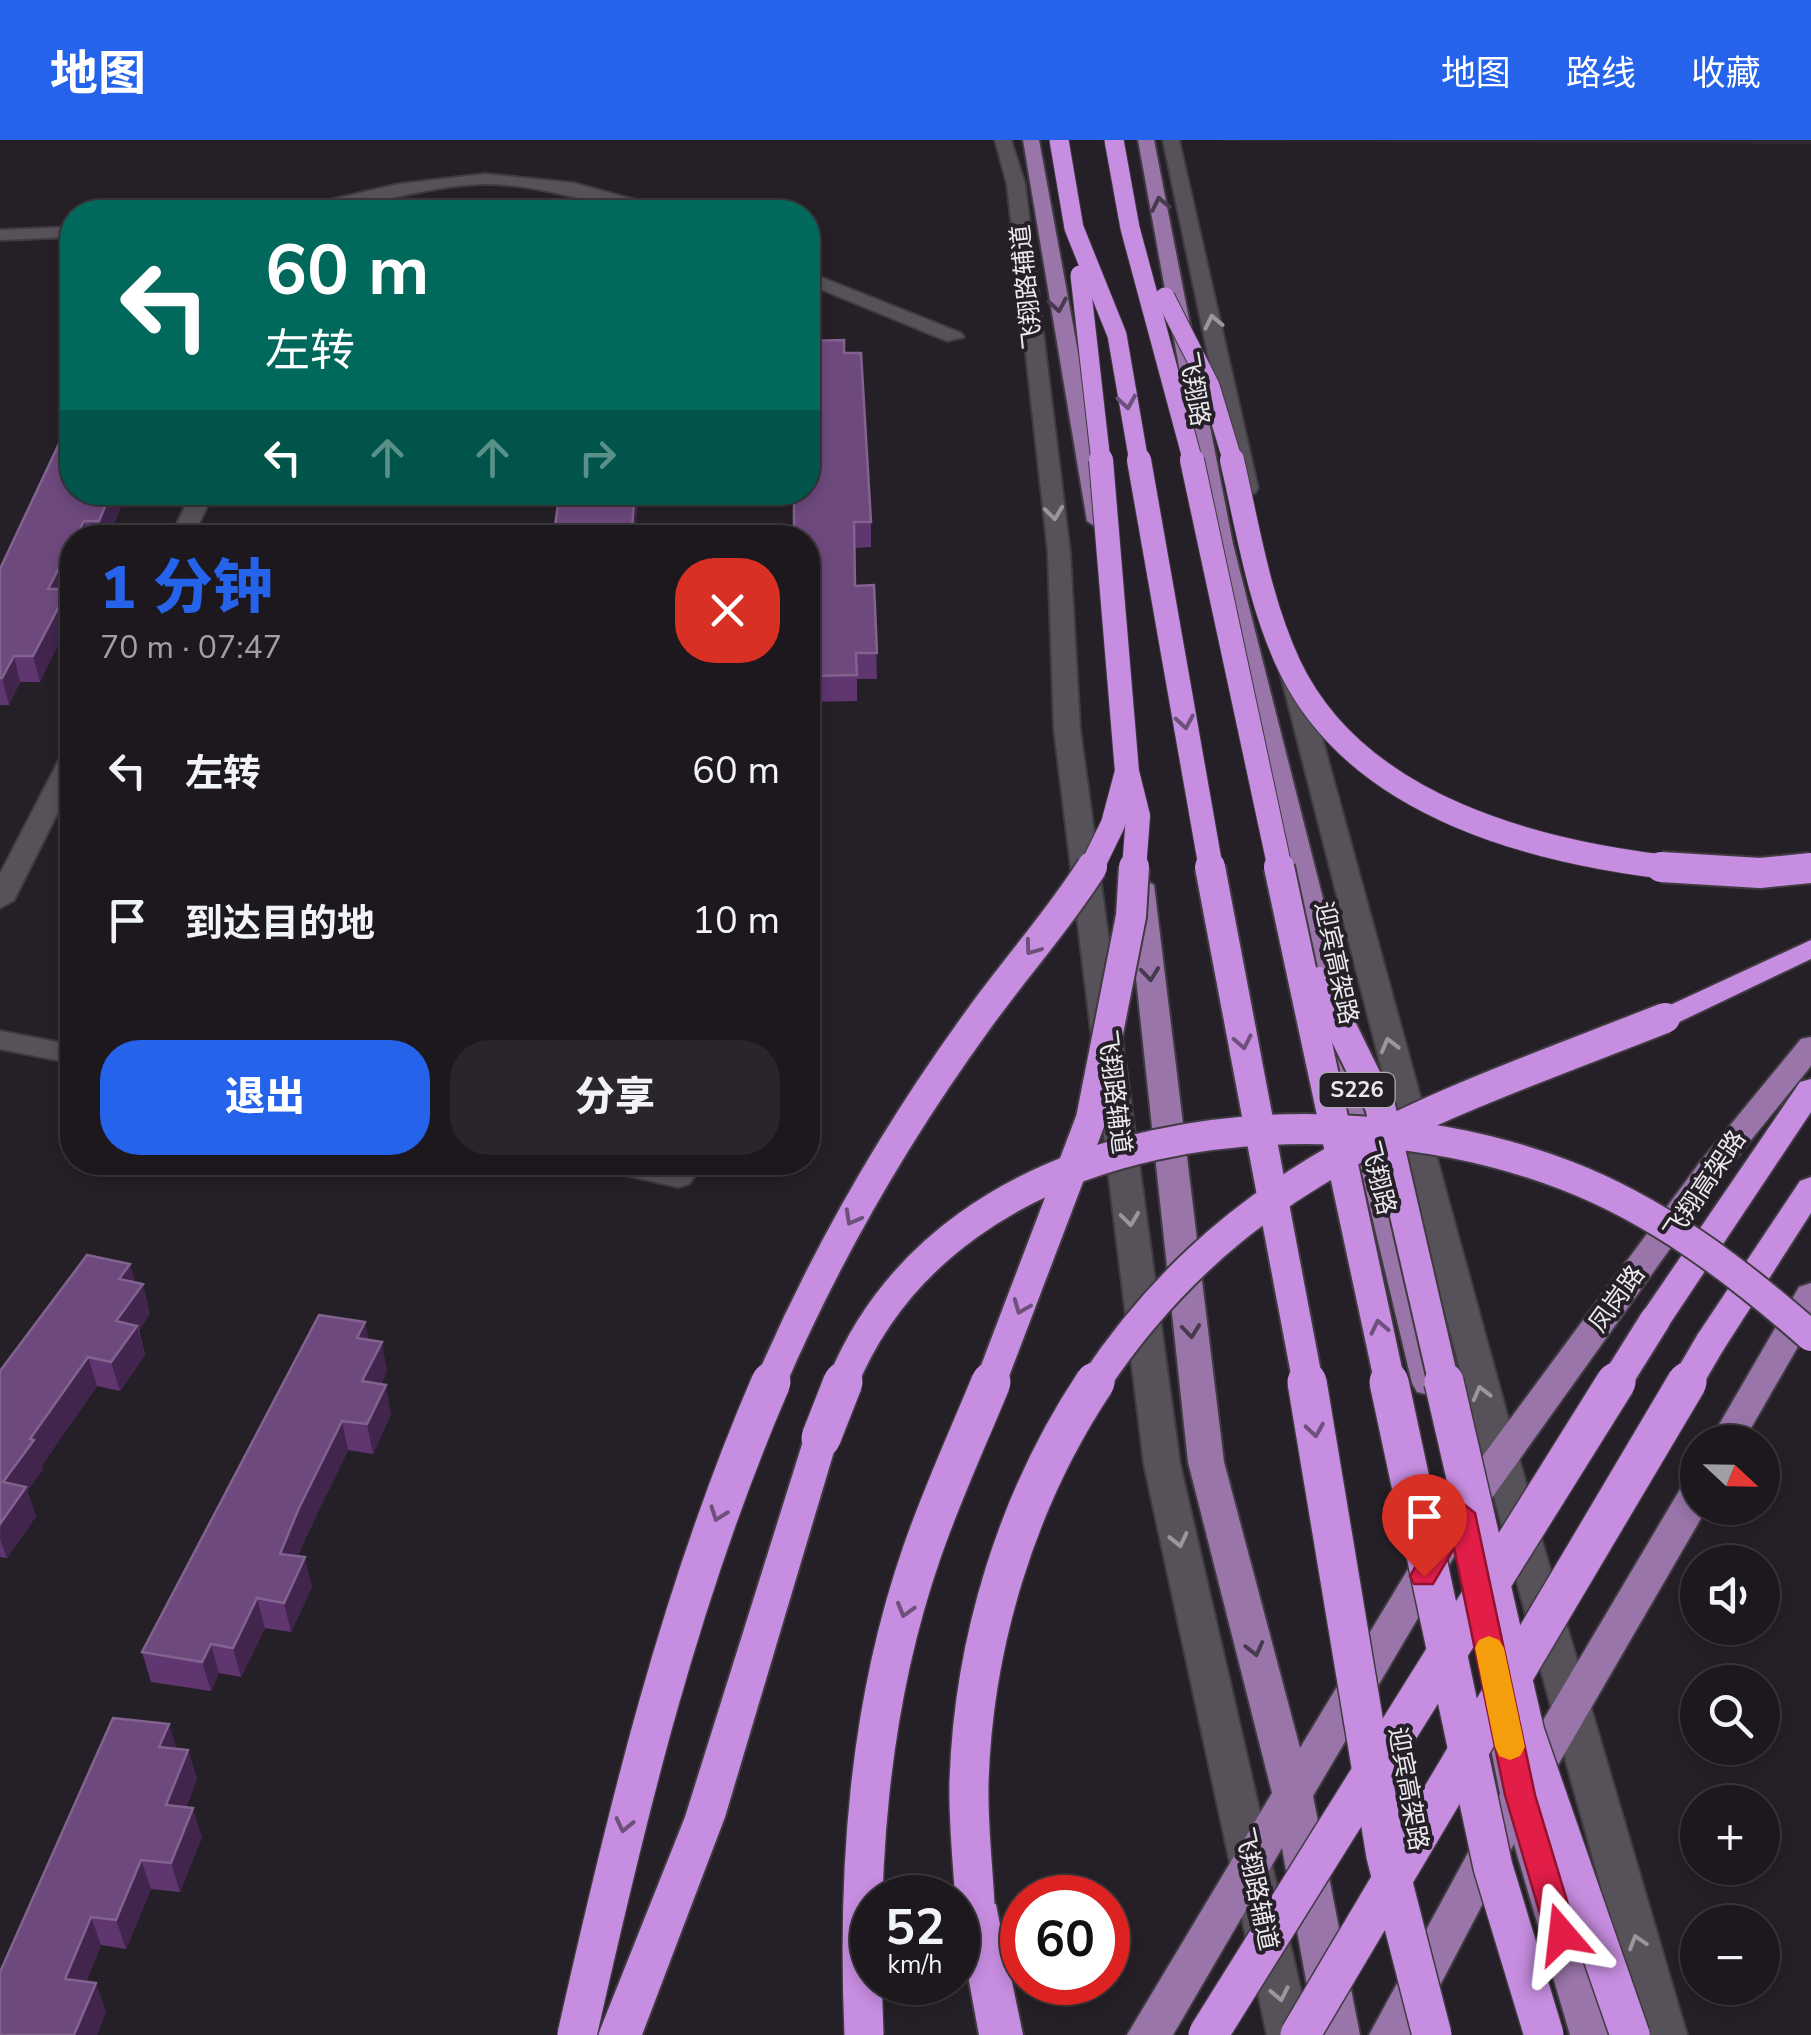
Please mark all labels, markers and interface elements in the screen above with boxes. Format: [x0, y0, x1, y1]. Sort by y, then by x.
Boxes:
text: 地图 [50, 41, 146, 107]
text: 地图 [1441, 50, 1511, 97]
text: 路线 [1566, 50, 1636, 97]
text: 收藏 [1691, 50, 1761, 97]
one-way arrow [1151, 196, 1172, 213]
text: 60 m [265, 223, 429, 319]
street label: 飞翔路辅道 [1004, 223, 1050, 351]
icon: left [100, 240, 230, 370]
one-way arrow [1047, 296, 1068, 313]
one-way arrow [1204, 314, 1225, 331]
text: 左转 [265, 321, 355, 382]
street label: 飞翔路 [1171, 349, 1217, 429]
one-way arrow [1116, 394, 1137, 411]
icon: left [255, 430, 310, 485]
icon: ahead [360, 430, 415, 485]
icon: ahead [465, 430, 520, 485]
icon: right [570, 430, 625, 485]
one-way arrow [1043, 506, 1064, 522]
text: 1 分钟 [100, 547, 273, 629]
button: close [675, 558, 780, 663]
text: 70 m · 07:47 [100, 626, 282, 669]
one-way arrow [1173, 713, 1194, 730]
icon: left [100, 743, 155, 798]
text: 60 m [692, 745, 780, 796]
text: 左转 [185, 748, 261, 799]
icon: arrive [100, 893, 155, 948]
text: 10 m [692, 895, 780, 946]
text: 到达目的地 [185, 898, 375, 949]
street label: 迎宾高架路 [1306, 898, 1366, 1028]
one-way arrow [1026, 937, 1044, 956]
one-way arrow [1139, 966, 1160, 982]
street label: 飞翔路辅道 [1090, 1028, 1138, 1156]
one-way arrow [1232, 1034, 1253, 1050]
one-way arrow [1379, 1037, 1400, 1055]
button: 退出 [100, 1040, 430, 1155]
button: 分享 [450, 1040, 780, 1155]
road number: S226 [1320, 1073, 1394, 1107]
street label: 飞翔高架路 [1656, 1124, 1754, 1246]
street label: 飞翔路 [1352, 1137, 1404, 1219]
one-way arrow [845, 1208, 864, 1226]
one-way arrow [1119, 1210, 1140, 1227]
street label: 凤岗路 [1581, 1259, 1653, 1339]
one-way arrow [1013, 1296, 1033, 1314]
one-way arrow [1370, 1319, 1391, 1336]
one-way arrow [1180, 1324, 1201, 1340]
one-way arrow [1472, 1385, 1493, 1403]
one-way arrow [1304, 1422, 1325, 1438]
north arrow [1680, 1425, 1780, 1525]
map controls [1680, 1425, 1780, 2005]
pin [1382, 1474, 1467, 1577]
icon: arrive [1397, 1489, 1452, 1544]
one-way arrow [709, 1505, 730, 1522]
one-way arrow [1167, 1531, 1188, 1548]
button: sound [1680, 1545, 1780, 1645]
one-way arrow [896, 1601, 917, 1618]
one-way arrow [1243, 1640, 1264, 1657]
button: search [1680, 1665, 1780, 1765]
street label: 迎宾高架路 [1380, 1724, 1436, 1854]
button: + [1680, 1785, 1780, 1885]
one-way arrow [614, 1816, 635, 1833]
street label: 飞翔路辅道 [1226, 1824, 1286, 1954]
speed limit sign: 60 [1000, 1875, 1130, 2005]
position arrow [1510, 1882, 1614, 1986]
text: 52 [885, 1893, 945, 1962]
button: − [1680, 1905, 1780, 2005]
one-way arrow [1628, 1934, 1649, 1951]
text: km/h [887, 1948, 943, 1982]
one-way arrow [1268, 1985, 1289, 2002]

